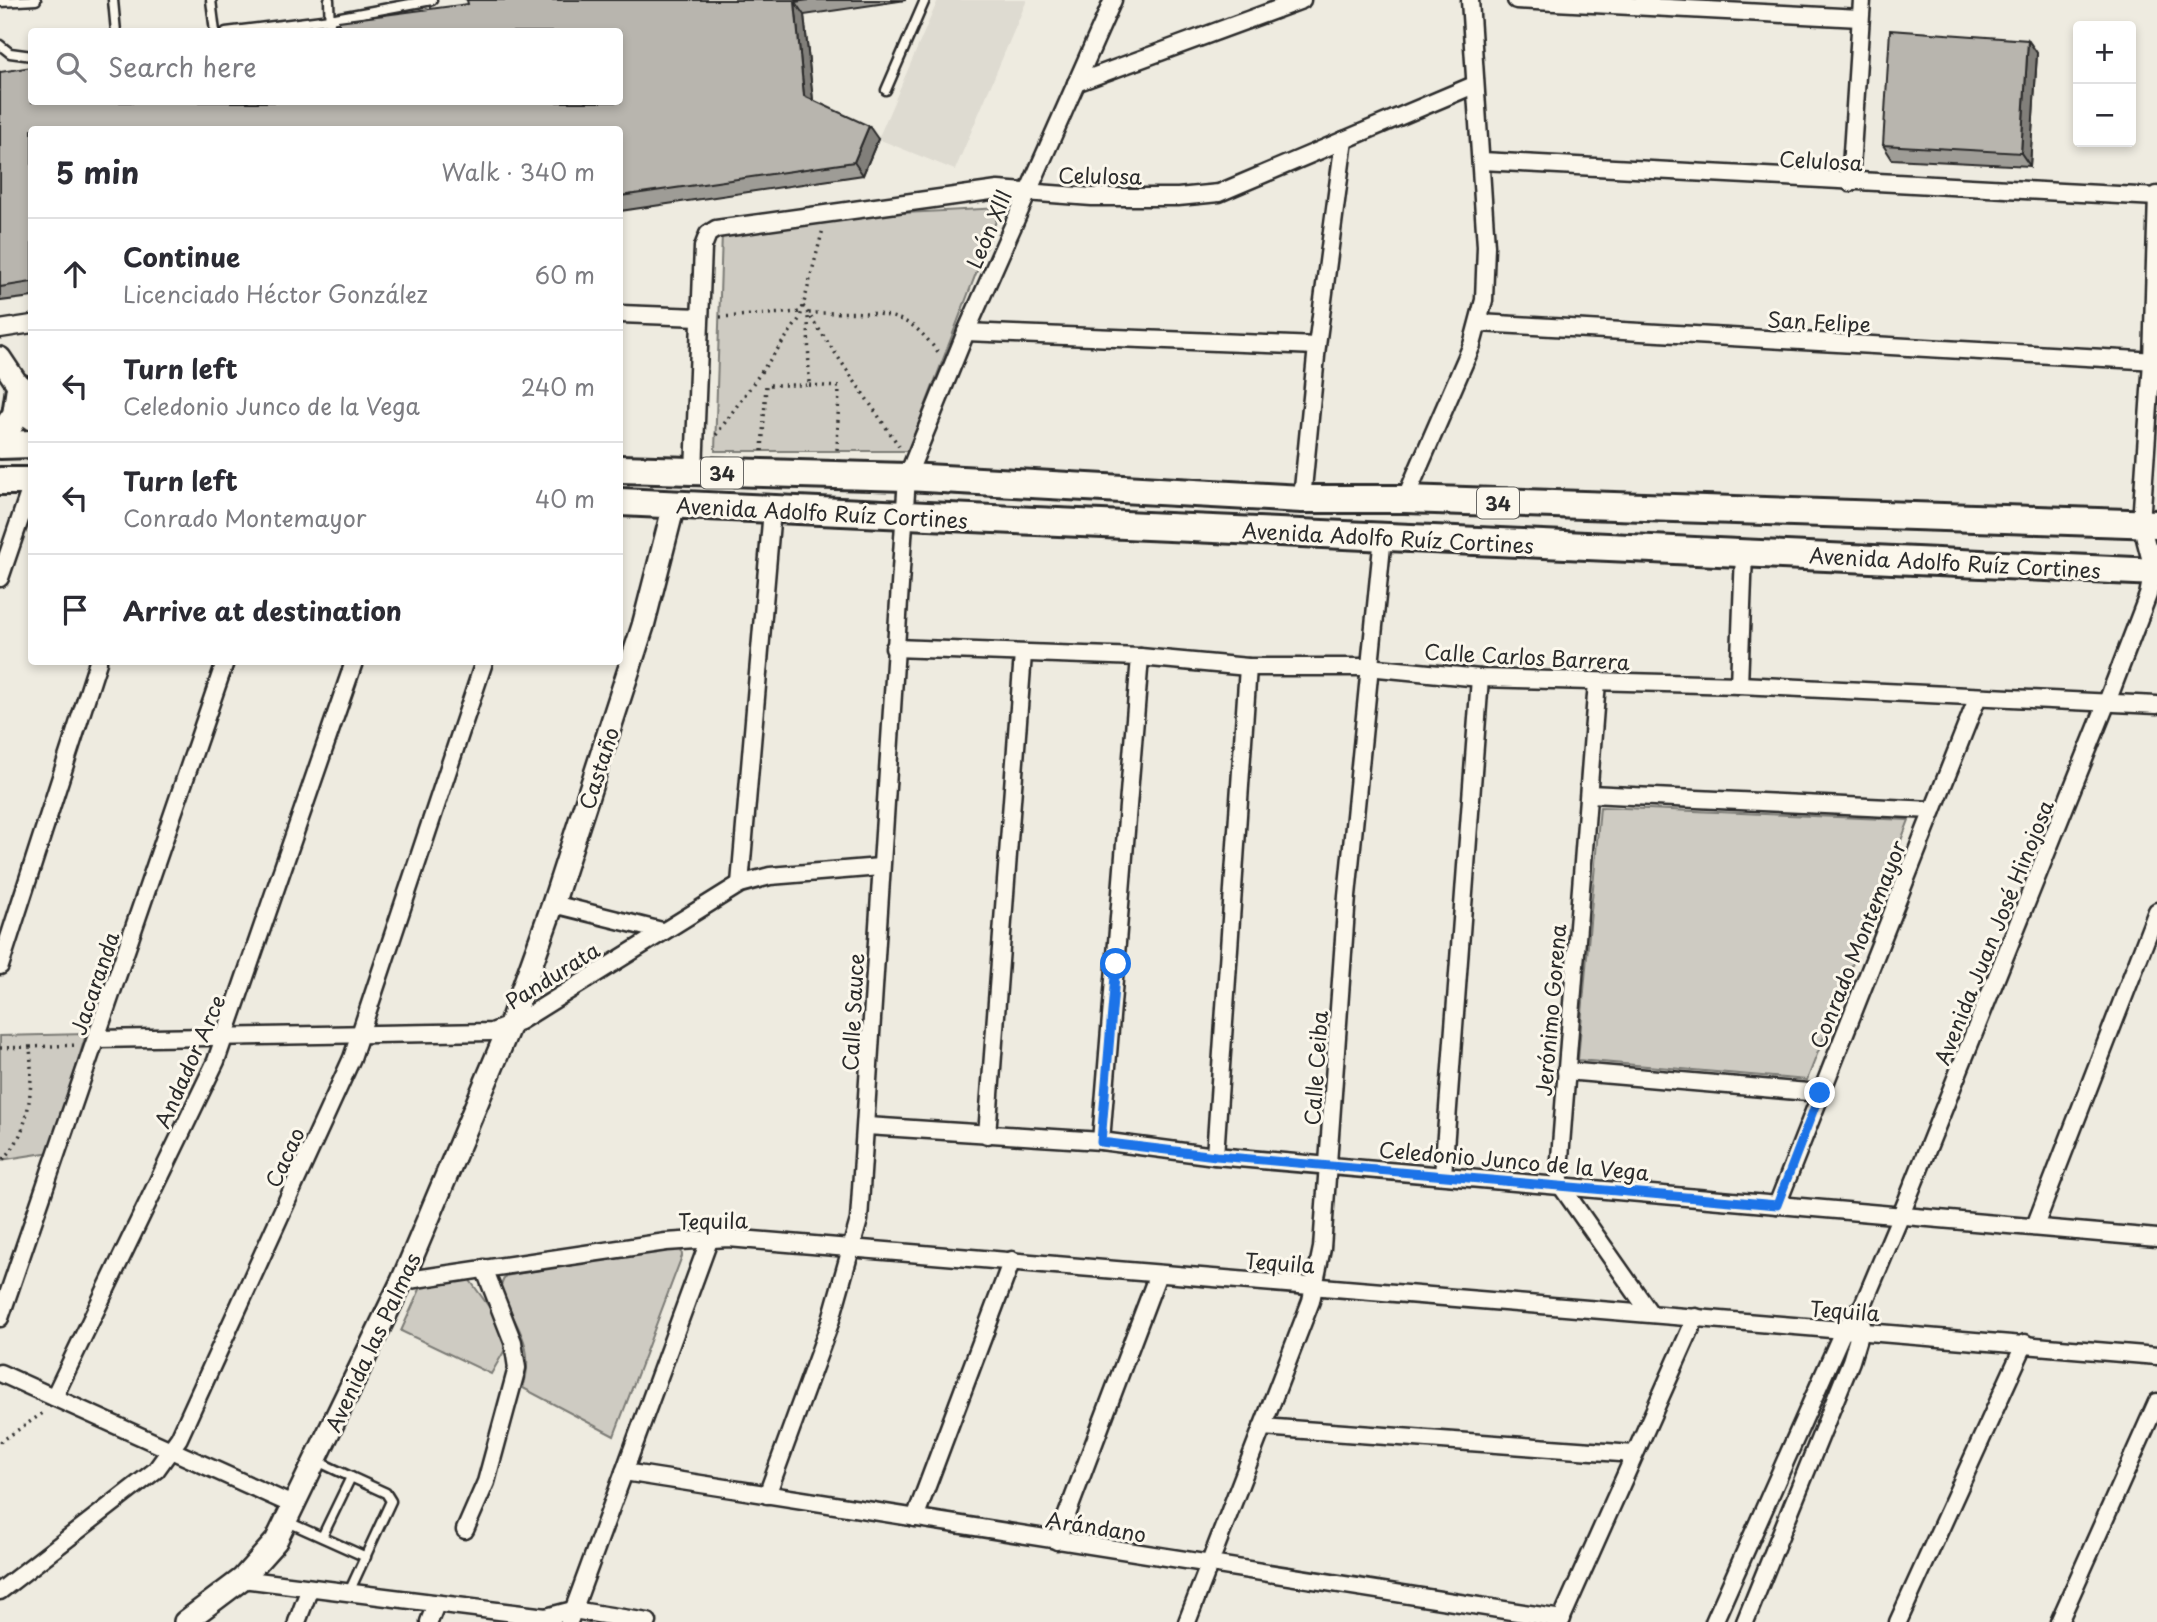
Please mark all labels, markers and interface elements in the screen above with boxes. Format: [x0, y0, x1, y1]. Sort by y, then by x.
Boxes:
map controls [2073, 21, 2136, 147]
button: + [2073, 21, 2136, 84]
search box [28, 28, 623, 105]
text: Search here [108, 47, 257, 86]
icon: search [52, 48, 90, 86]
button: − [2073, 84, 2136, 147]
street label: Celulosa [1778, 142, 1864, 178]
text: 5 min [56, 149, 139, 194]
text: Walk · 340 m [442, 154, 595, 189]
street label: Celulosa [1058, 158, 1142, 192]
street label: León Xlll [957, 185, 1019, 273]
text: Continue [123, 237, 240, 276]
icon: ahead [56, 255, 94, 293]
text: 60 m [535, 257, 595, 292]
text: Licenciado Héctor González [123, 276, 428, 311]
street label: San Felipe [1766, 302, 1872, 340]
text: Turn left [123, 349, 238, 388]
icon: left [56, 367, 94, 405]
text: 240 m [521, 369, 595, 404]
text: Celedonio Junco de la Vega [123, 388, 420, 423]
road number: 34 [701, 458, 743, 488]
text: Turn left [123, 461, 238, 500]
icon: left [56, 479, 94, 517]
text: 40 m [535, 481, 595, 516]
street label: Avenida Adolfo Ruíz Cortines [675, 488, 969, 536]
road number: 34 [1477, 488, 1519, 518]
text: Conrado Montemayor [123, 500, 366, 535]
street label: Avenida Adolfo Ruíz Cortines [1241, 513, 1535, 561]
street label: Avenida Adolfo Ruíz Cortines [1808, 538, 2102, 586]
icon: arrive [56, 591, 94, 629]
text: Arrive at destination [123, 591, 402, 630]
street label: Calle Carlos Barrera [1423, 635, 1631, 677]
street label: Castaño [570, 723, 626, 813]
street label: Avenida Juan José Hinojosa [1925, 795, 2061, 1069]
street label: Conrado Montemayor [1801, 835, 1914, 1053]
street label: Jerónimo Gorena [1527, 923, 1573, 1097]
street label: Jacaranda [61, 927, 127, 1039]
street label: Pandurata [499, 933, 606, 1017]
route start [1100, 948, 1131, 979]
street label: Calle Sauce [833, 952, 871, 1072]
street label: Andador Arce [145, 989, 233, 1133]
street label: Calle Ceiba [1295, 1009, 1335, 1127]
route end [1804, 1077, 1835, 1108]
street label: Cacao [256, 1122, 312, 1192]
street label: Celedonio Junco de la Vega [1378, 1132, 1650, 1188]
street label: Tequila [678, 1203, 749, 1237]
street label: Tequila [1244, 1244, 1317, 1280]
street label: Avenida las Palmas [316, 1247, 428, 1437]
street label: Tequila [1809, 1292, 1882, 1328]
street label: Arándano [1043, 1502, 1149, 1550]

